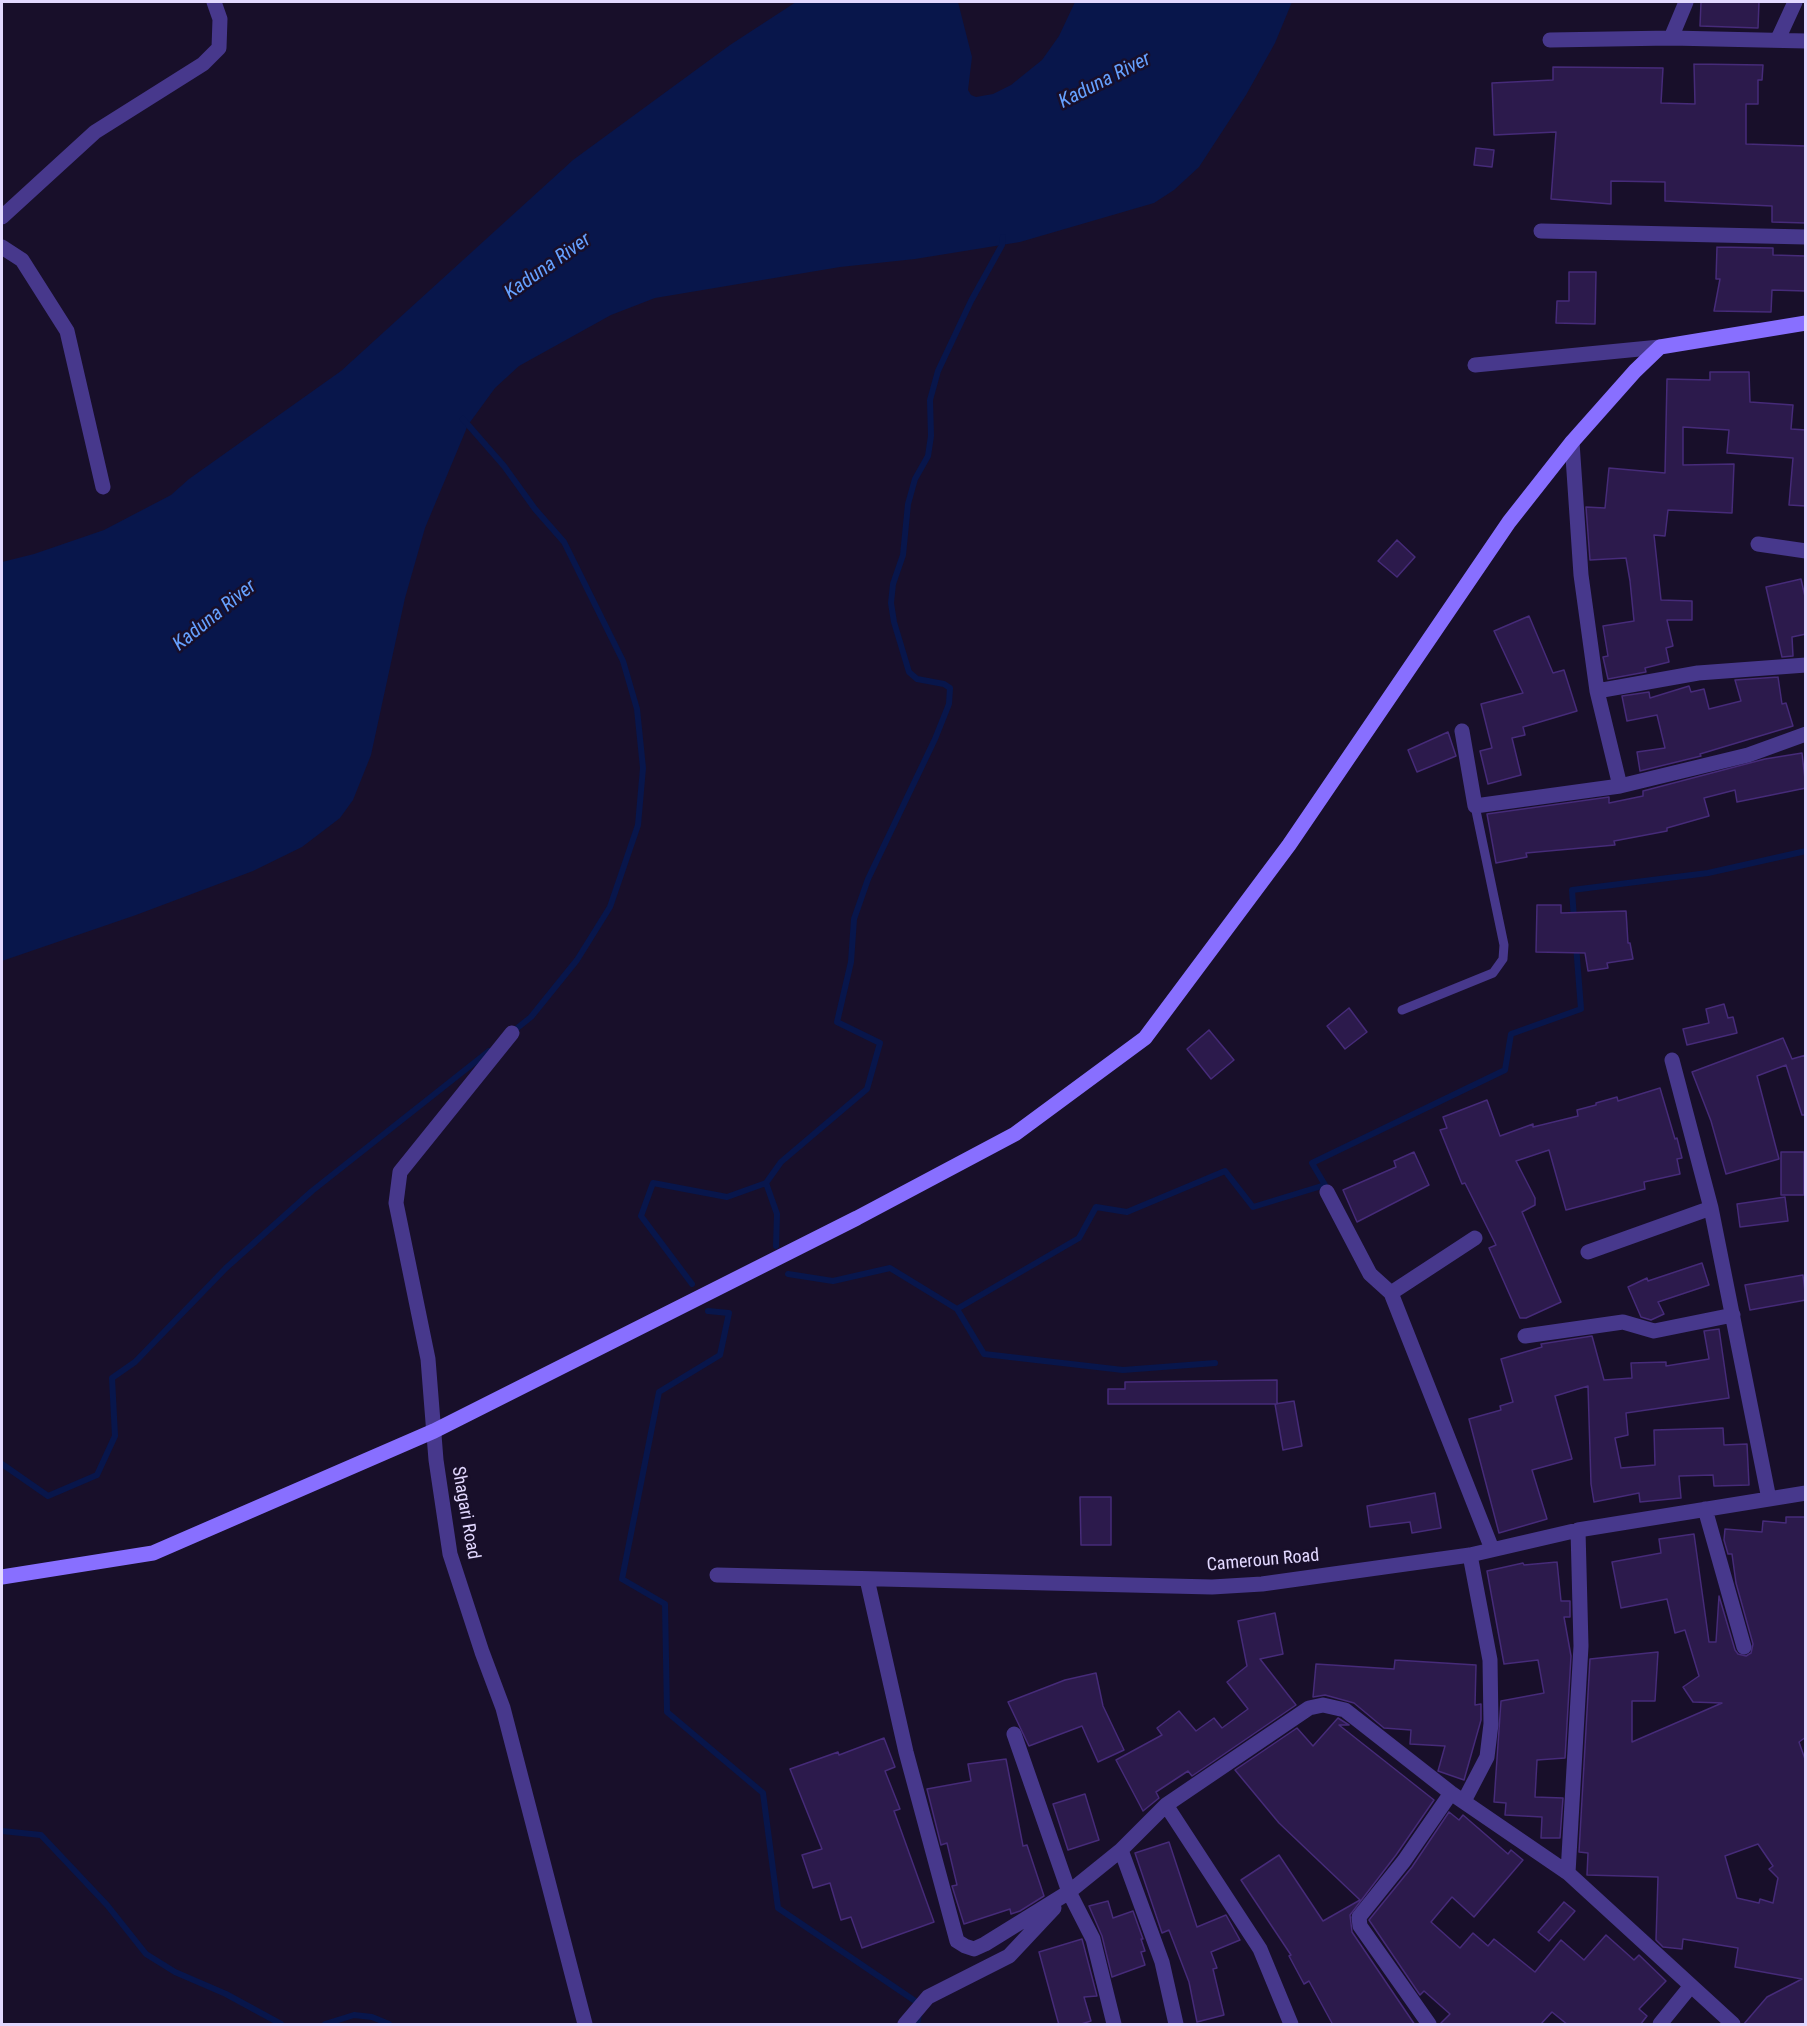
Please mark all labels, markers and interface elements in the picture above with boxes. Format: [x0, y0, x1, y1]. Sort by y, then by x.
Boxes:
water label: Kaduna River [1055, 48, 1155, 114]
water label: Kaduna River [500, 228, 596, 306]
water label: Kaduna River [169, 575, 261, 657]
street label: Shagari Road [446, 1465, 484, 1561]
street label: Cameroun Road [1206, 1545, 1320, 1577]

